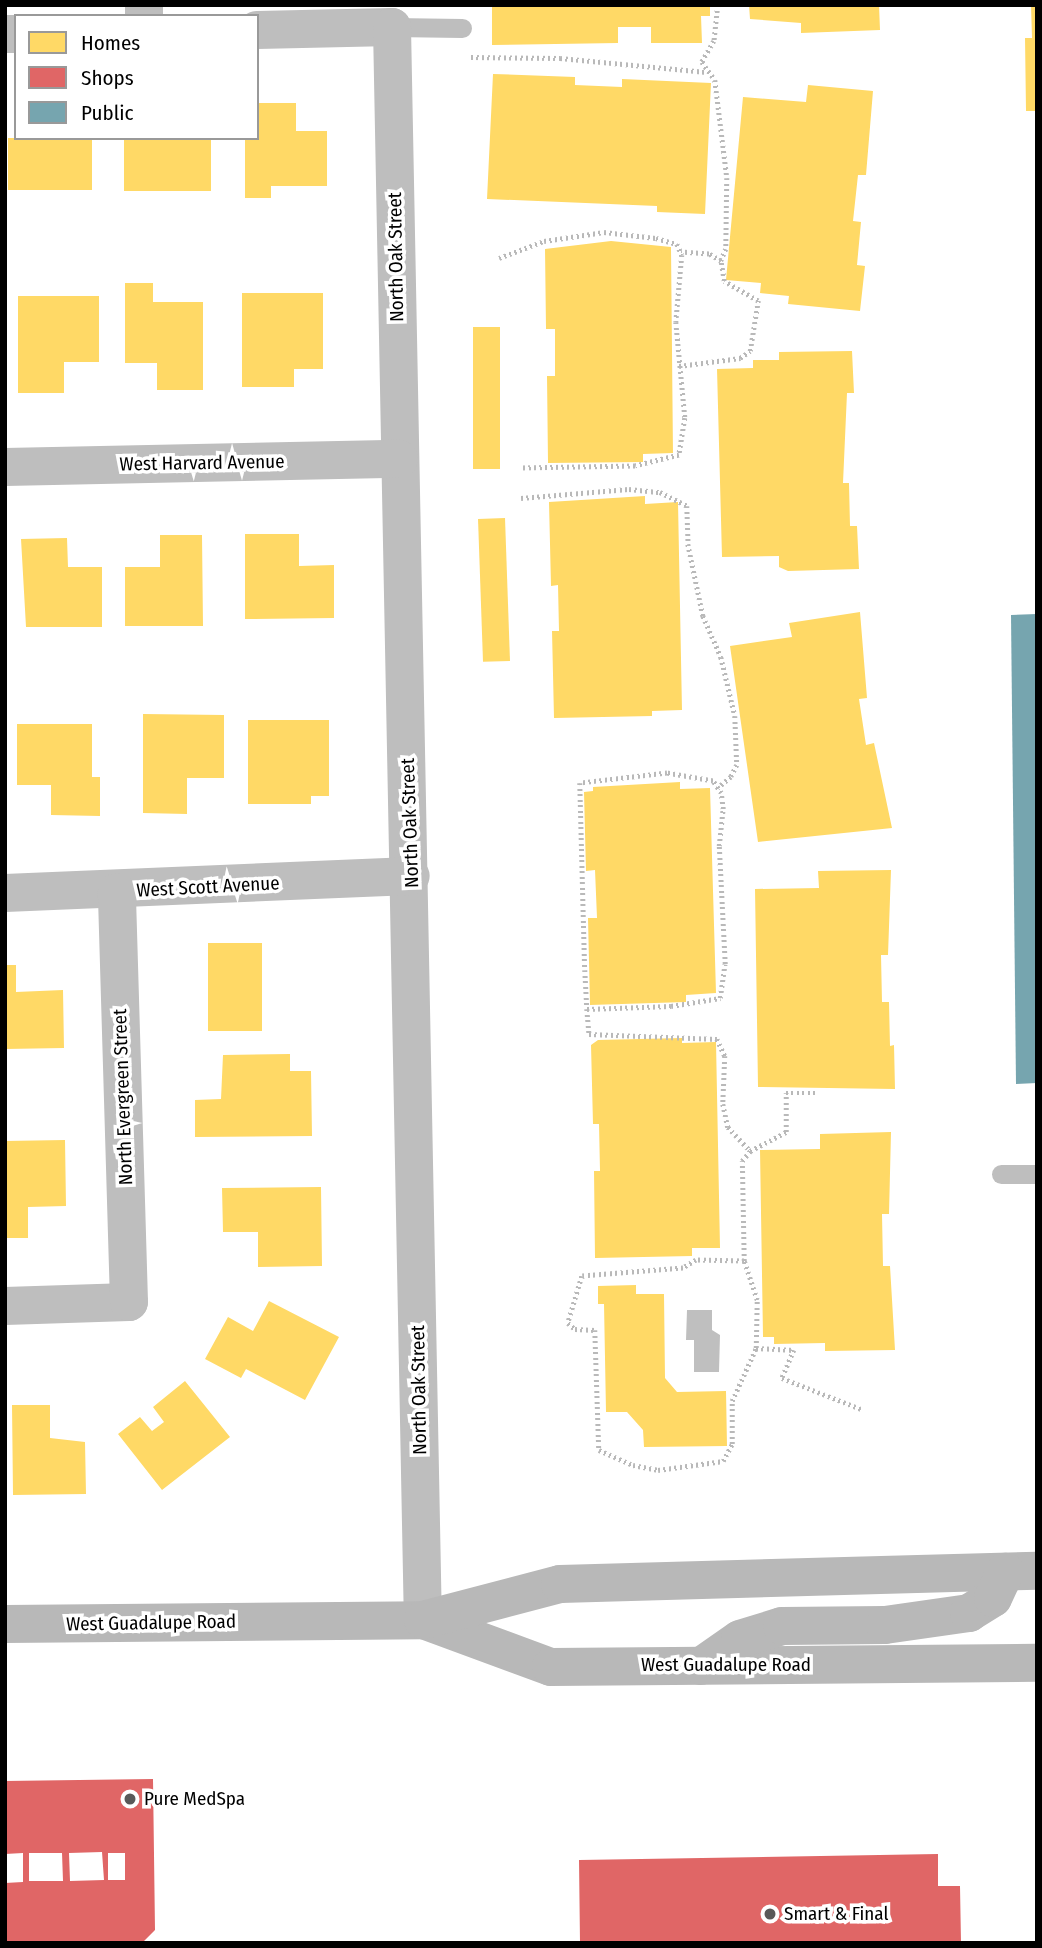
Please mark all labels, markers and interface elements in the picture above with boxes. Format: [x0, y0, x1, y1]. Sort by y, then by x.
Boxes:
legend [14, 14, 259, 140]
text: Homes [81, 30, 140, 56]
text: Shops [81, 65, 134, 91]
text: Public [81, 100, 133, 126]
street label: North Oak Street [383, 192, 409, 322]
street label: West Harvard Avenue [119, 450, 285, 476]
street label: North Oak Street [396, 758, 424, 888]
street label: West Scott Avenue [136, 872, 280, 902]
street label: North Evergreen Street [109, 1008, 137, 1186]
street label: North Oak Street [406, 1325, 432, 1455]
street label: West Guadalupe Road [66, 1610, 236, 1636]
street label: West Guadalupe Road [641, 1654, 811, 1676]
place label: Pure MedSpa [144, 1788, 245, 1810]
marker: Pure MedSpa [122, 1791, 138, 1807]
place label: Smart & Final [784, 1903, 888, 1925]
marker: Smart & Final [762, 1906, 778, 1922]

